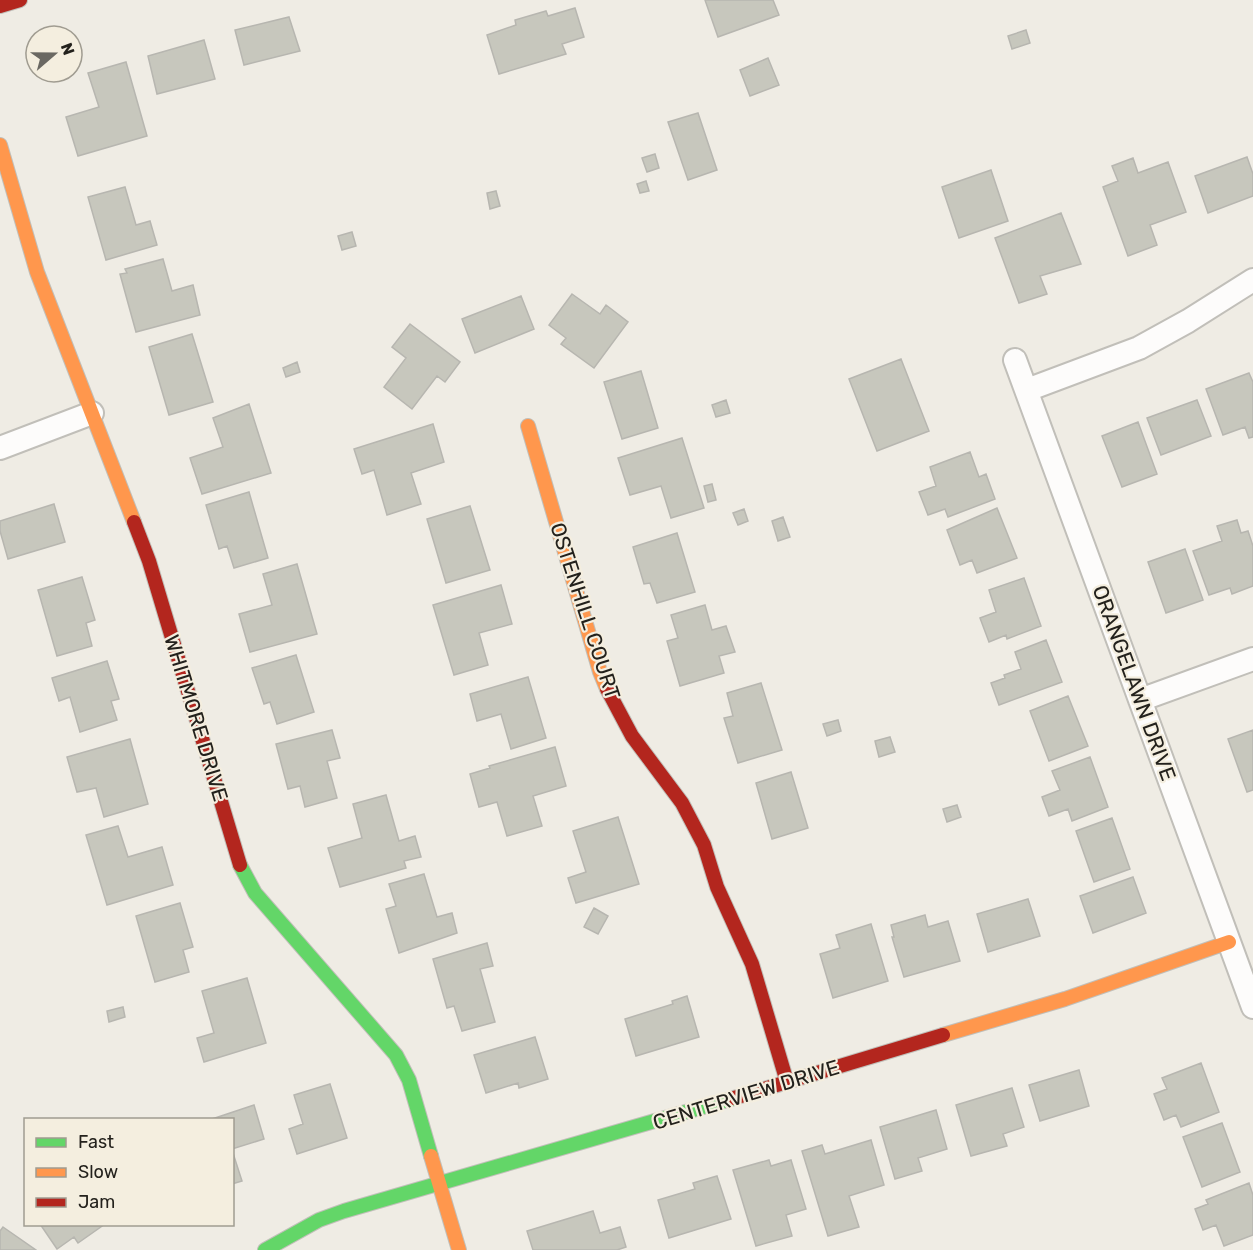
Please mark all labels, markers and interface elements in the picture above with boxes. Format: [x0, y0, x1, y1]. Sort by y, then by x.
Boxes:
north arrow [24, 24, 84, 84]
text: N [57, 40, 79, 58]
street label: OSTENHILL COURT [545, 519, 626, 702]
street label: ORANGELAWN DRIVE [1087, 582, 1181, 784]
street label: WHITMORE DRIVE [159, 632, 234, 804]
street label: CENTERVIEW DRIVE [650, 1054, 842, 1135]
legend [24, 1118, 234, 1226]
text: Fast [78, 1131, 114, 1153]
text: Slow [78, 1161, 118, 1183]
text: Jam [78, 1191, 115, 1213]

